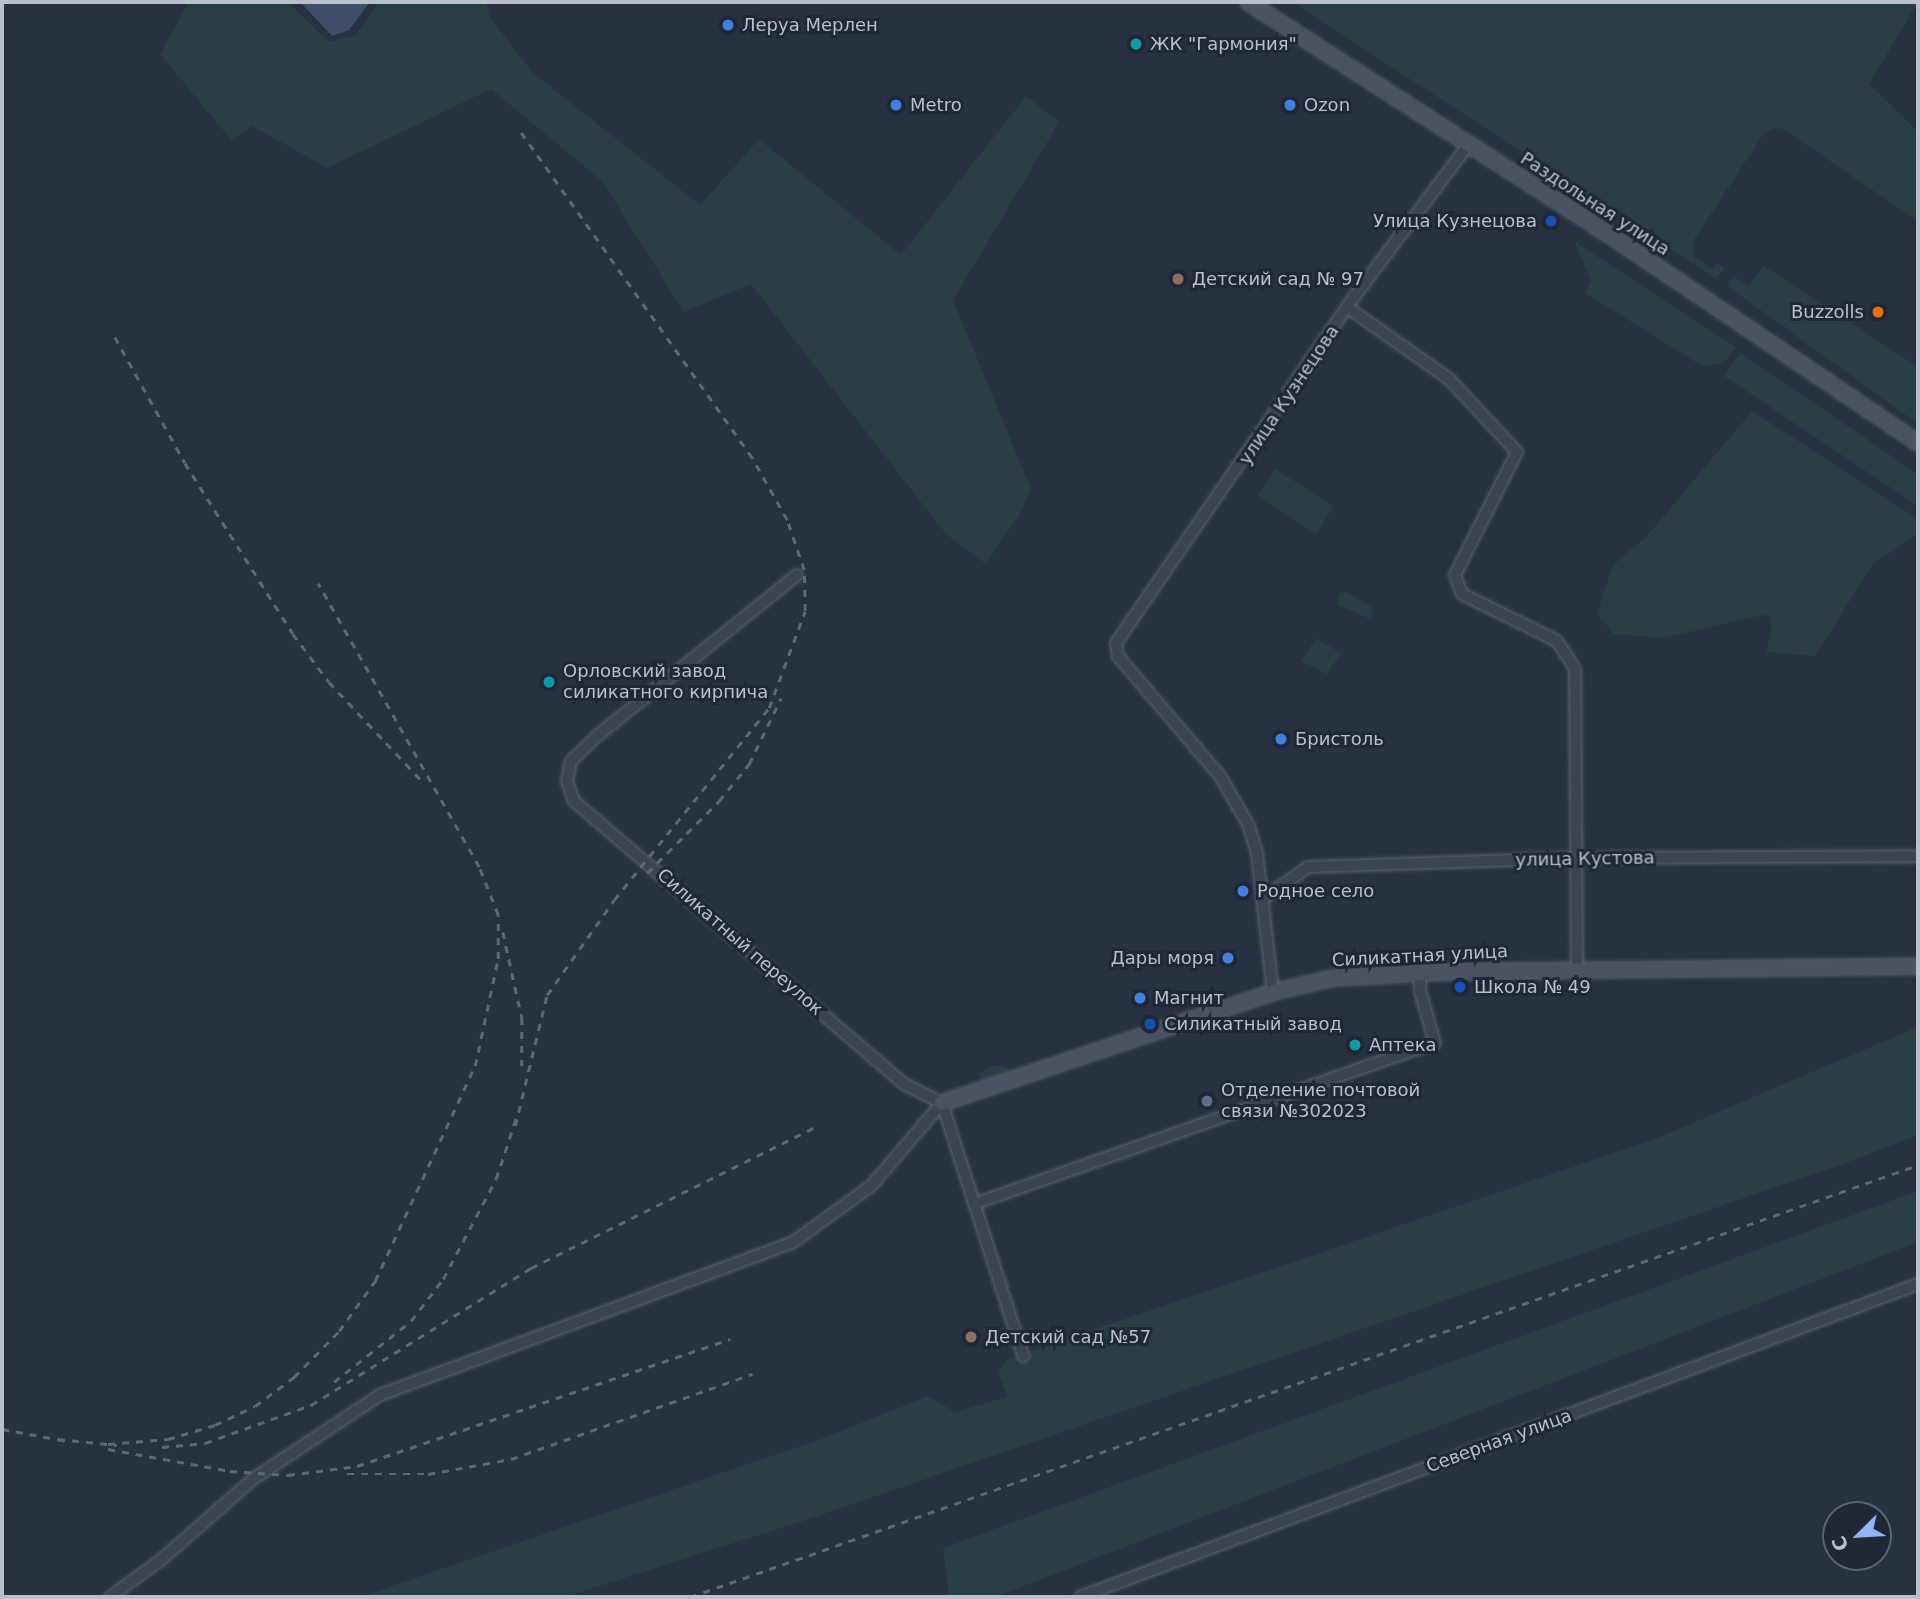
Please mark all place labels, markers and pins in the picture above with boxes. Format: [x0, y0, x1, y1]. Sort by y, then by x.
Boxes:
place label: Леруа Мерлен [742, 14, 878, 36]
marker: Леруа Мерлен [720, 17, 736, 33]
place label: ЖК "Гармония" [1150, 33, 1297, 55]
marker: ЖК "Гармония" [1128, 36, 1144, 52]
place label: Metro [910, 94, 962, 116]
place label: Ozon [1304, 94, 1350, 116]
marker: Metro [888, 97, 904, 113]
marker: Ozon [1282, 97, 1298, 113]
place label: Улица Кузнецова [1373, 210, 1537, 232]
marker: Улица Кузнецова [1543, 213, 1559, 229]
place label: Детский сад № 97 [1192, 268, 1364, 290]
marker: Детский сад № 97 [1170, 271, 1186, 287]
place label: Buzzolls [1791, 301, 1864, 323]
marker: Buzzolls [1870, 304, 1886, 320]
place label: Орловский завод силикатного кирпича [563, 661, 768, 704]
marker: Орловский завод силикатного кирпича [541, 674, 557, 690]
place label: Бристоль [1295, 728, 1384, 750]
marker: Бристоль [1273, 731, 1289, 747]
place label: Родное село [1257, 880, 1374, 902]
marker: Родное село [1235, 883, 1251, 899]
place label: Дары моря [1111, 947, 1214, 969]
marker: Дары моря [1220, 950, 1236, 966]
place label: Школа № 49 [1474, 976, 1591, 998]
marker: Школа № 49 [1452, 979, 1468, 995]
place label: Магнит [1154, 987, 1224, 1009]
marker: Магнит [1132, 990, 1148, 1006]
place label: Силикатный завод [1164, 1013, 1342, 1035]
marker: Силикатный завод [1142, 1016, 1158, 1032]
place label: Аптека [1369, 1034, 1437, 1056]
marker: Аптека [1347, 1037, 1363, 1053]
place label: Отделение почтовой связи №302023 [1221, 1080, 1420, 1122]
marker: Отделение почтовой связи №302023 [1199, 1093, 1215, 1109]
place label: Детский сад №57 [985, 1326, 1151, 1348]
marker: Детский сад №57 [963, 1329, 979, 1345]

